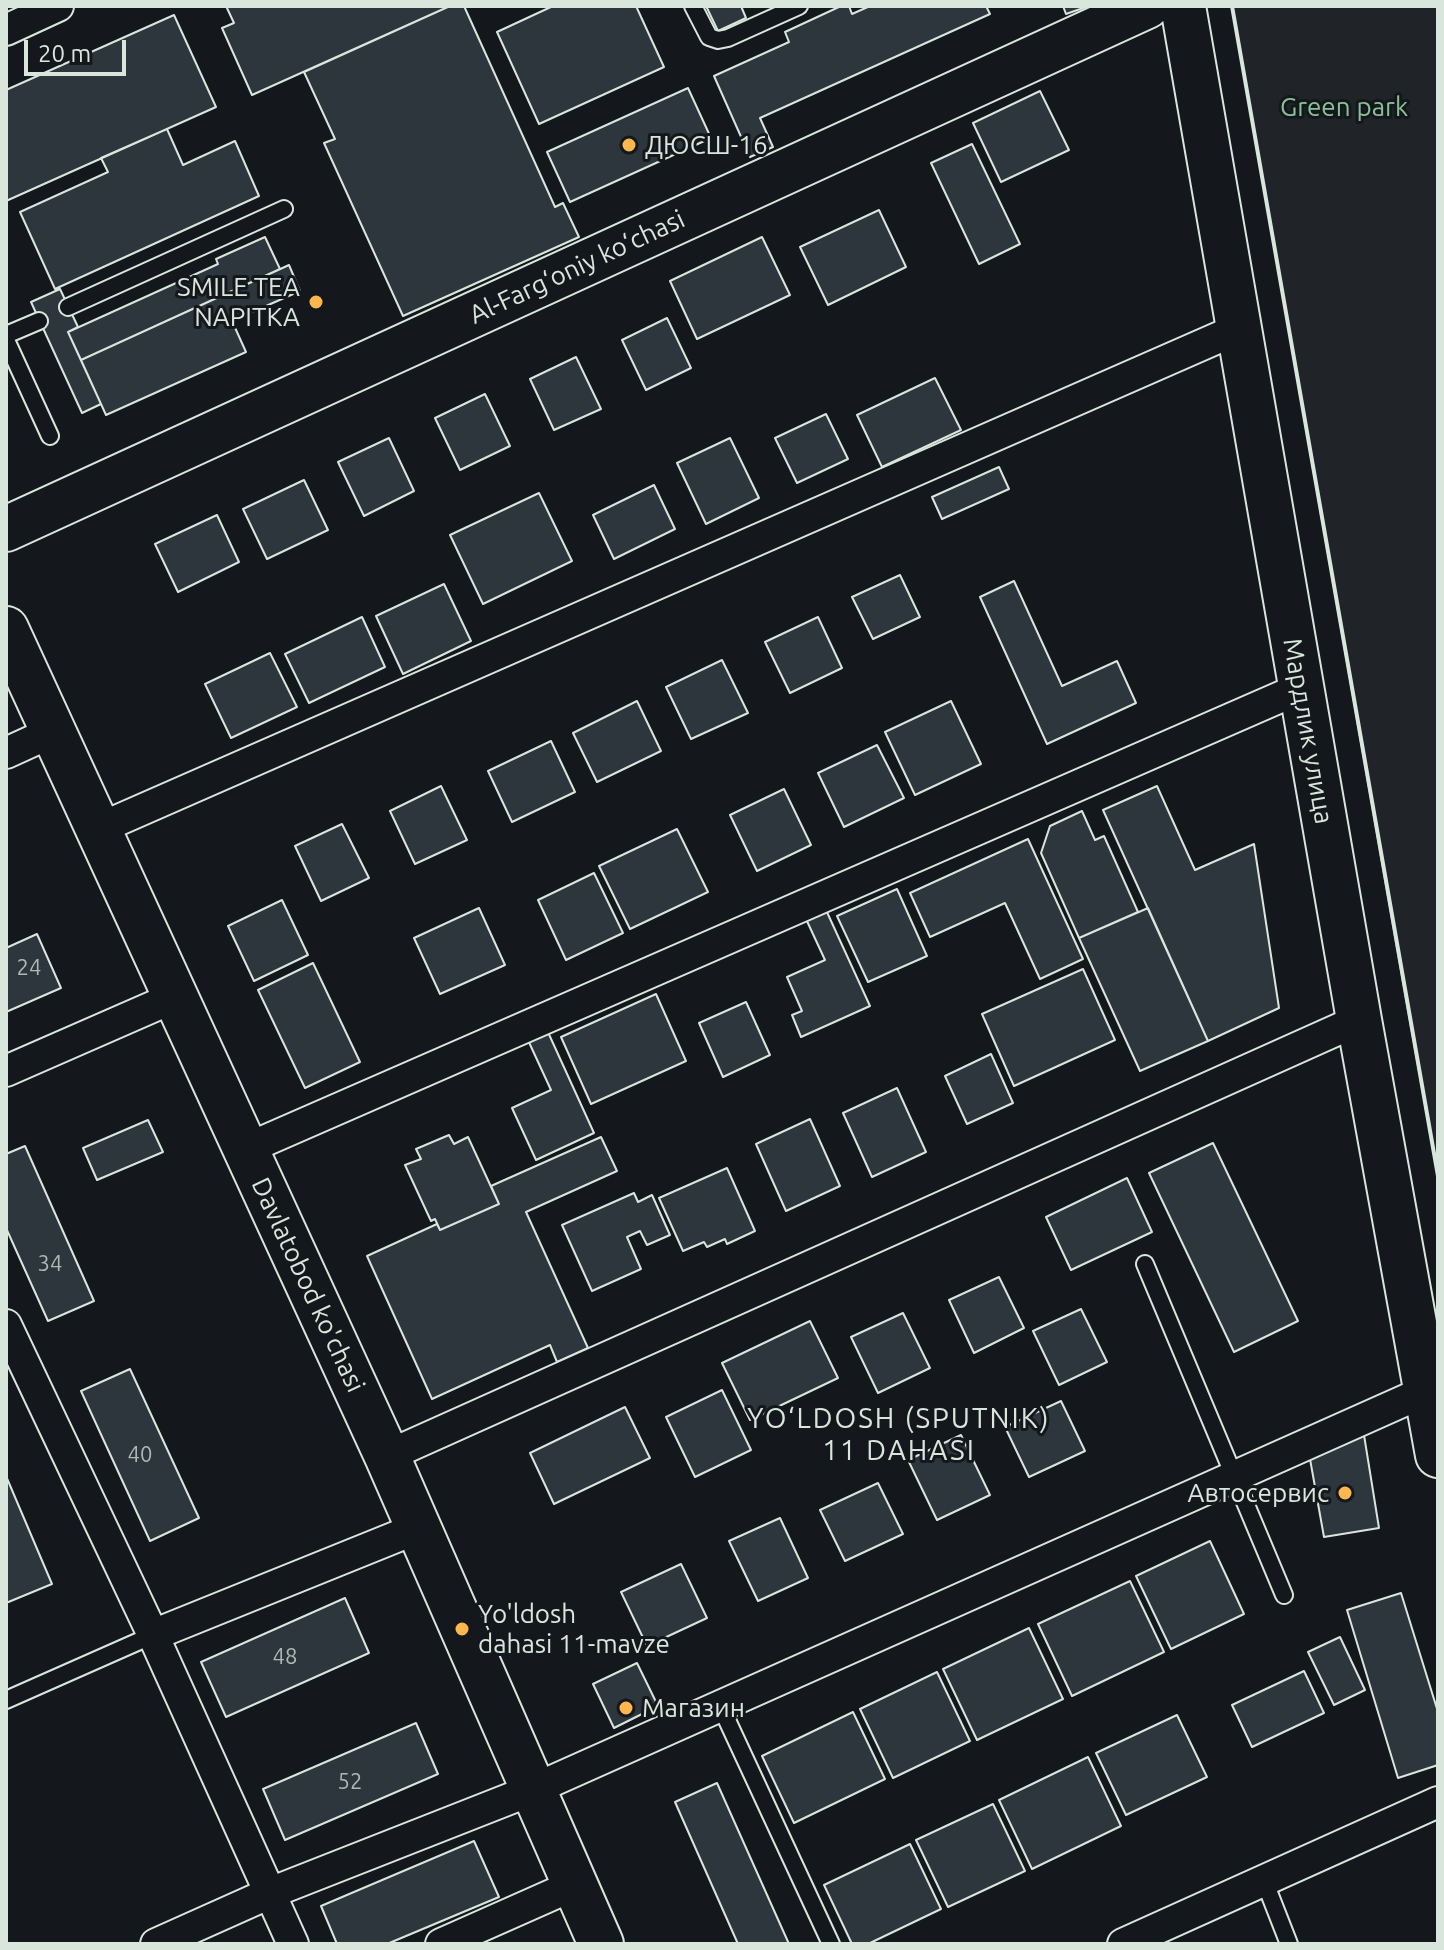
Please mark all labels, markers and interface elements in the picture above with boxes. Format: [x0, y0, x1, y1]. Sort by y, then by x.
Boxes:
scale bar [28, 24, 130, 74]
text: 20 m [38, 40, 91, 67]
park label: Green park [1280, 91, 1408, 123]
place label: ДЮСШ-16 [645, 129, 768, 161]
marker: ДЮСШ-16 [620, 136, 638, 154]
street label: Al-Farg‘oniy ko‘chasi [464, 203, 690, 331]
place label: SMILE TEA NAPITKA [177, 271, 300, 332]
marker: SMILE TEA NAPITKA [307, 293, 325, 311]
street label: Мардлик улица [1276, 636, 1340, 826]
house number: 24 [17, 955, 41, 981]
street label: Davlatobod ko'chasi [245, 1173, 371, 1397]
house number: 34 [38, 1251, 62, 1277]
district label: YO‘LDOSH (SPUTNIK) 11 DAHASI [747, 1402, 1051, 1468]
house number: 40 [128, 1442, 152, 1468]
place label: Автосервис [1188, 1477, 1329, 1509]
marker: Автосервис [1336, 1484, 1354, 1502]
place label: Yo'ldosh dahasi 11-mavze [478, 1598, 670, 1660]
marker: Yo'ldosh dahasi 11-mavze [453, 1620, 471, 1638]
house number: 48 [273, 1644, 297, 1670]
place label: Магазин [642, 1692, 745, 1724]
marker: Магазин [617, 1699, 635, 1717]
house number: 52 [338, 1769, 362, 1795]

